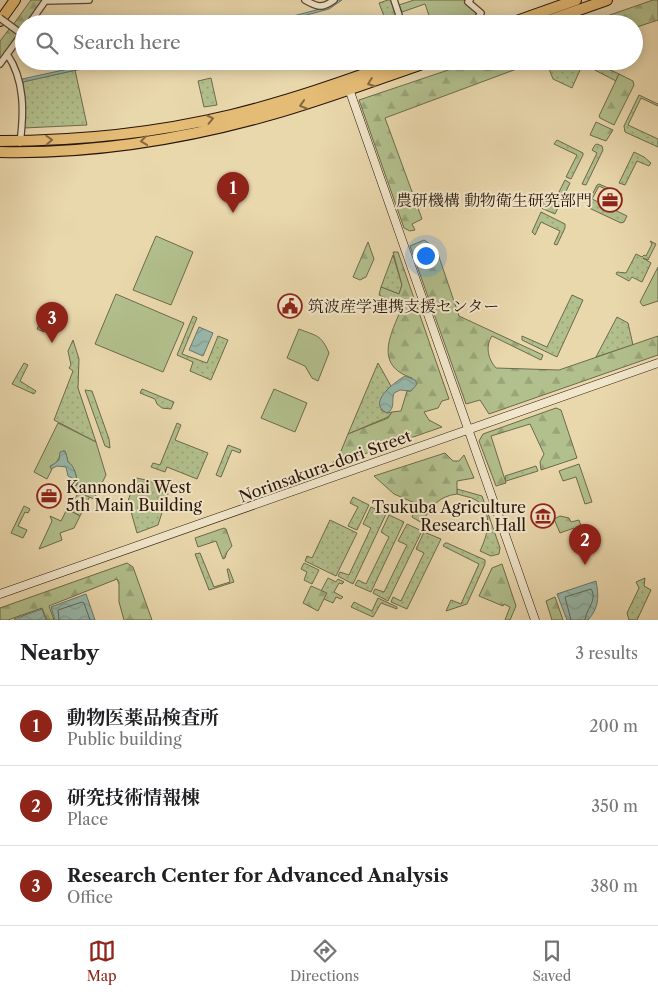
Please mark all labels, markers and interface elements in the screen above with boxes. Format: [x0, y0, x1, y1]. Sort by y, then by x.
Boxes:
search box [15, 15, 643, 70]
icon: search [33, 29, 61, 57]
text: Search here [73, 31, 181, 54]
one-way arrow [368, 77, 376, 87]
one-way arrow [299, 100, 307, 110]
one-way arrow [205, 115, 214, 125]
one-way arrow [45, 134, 53, 145]
one-way arrow [140, 136, 149, 146]
pin: 1 [217, 172, 249, 213]
office icon: 農研機構 動物衛生研究部門 [597, 187, 623, 213]
place label: 農研機構 動物衛生研究部門 [396, 190, 592, 210]
your location [413, 243, 439, 269]
public building icon: 筑波産学連携支援センター [277, 293, 303, 319]
place label: 筑波産学連携支援センター [308, 296, 499, 316]
pin: 3 [36, 302, 68, 343]
street label: Norinsakura-dori Street [236, 425, 414, 507]
place label: Kannondai West 5th Main Building [66, 477, 203, 515]
office icon: Kannondai West 5th Main Building [36, 483, 62, 509]
place label: Tsukuba Agriculture Research Hall [372, 497, 526, 535]
museum icon: Tsukuba Agriculture Research Hall [530, 503, 556, 529]
pin: 2 [569, 524, 601, 565]
text: Nearby [20, 640, 99, 665]
text: 3 results [575, 643, 638, 663]
text: 動物医薬品検査所 [67, 706, 219, 729]
text: 1 [32, 716, 40, 736]
text: 200 m [589, 716, 638, 736]
text: Public building [67, 729, 182, 749]
text: 研究技術情報棟 [67, 786, 200, 809]
text: 2 [31, 796, 41, 816]
text: 350 m [591, 796, 638, 816]
text: Place [67, 809, 108, 829]
text: Research Center for Advanced Analysis [67, 864, 449, 887]
text: 3 [31, 876, 41, 896]
text: 380 m [590, 876, 638, 896]
text: Office [67, 887, 113, 907]
tab: Map [87, 937, 117, 985]
tab: Directions [290, 937, 359, 985]
tab: Saved [532, 937, 571, 985]

